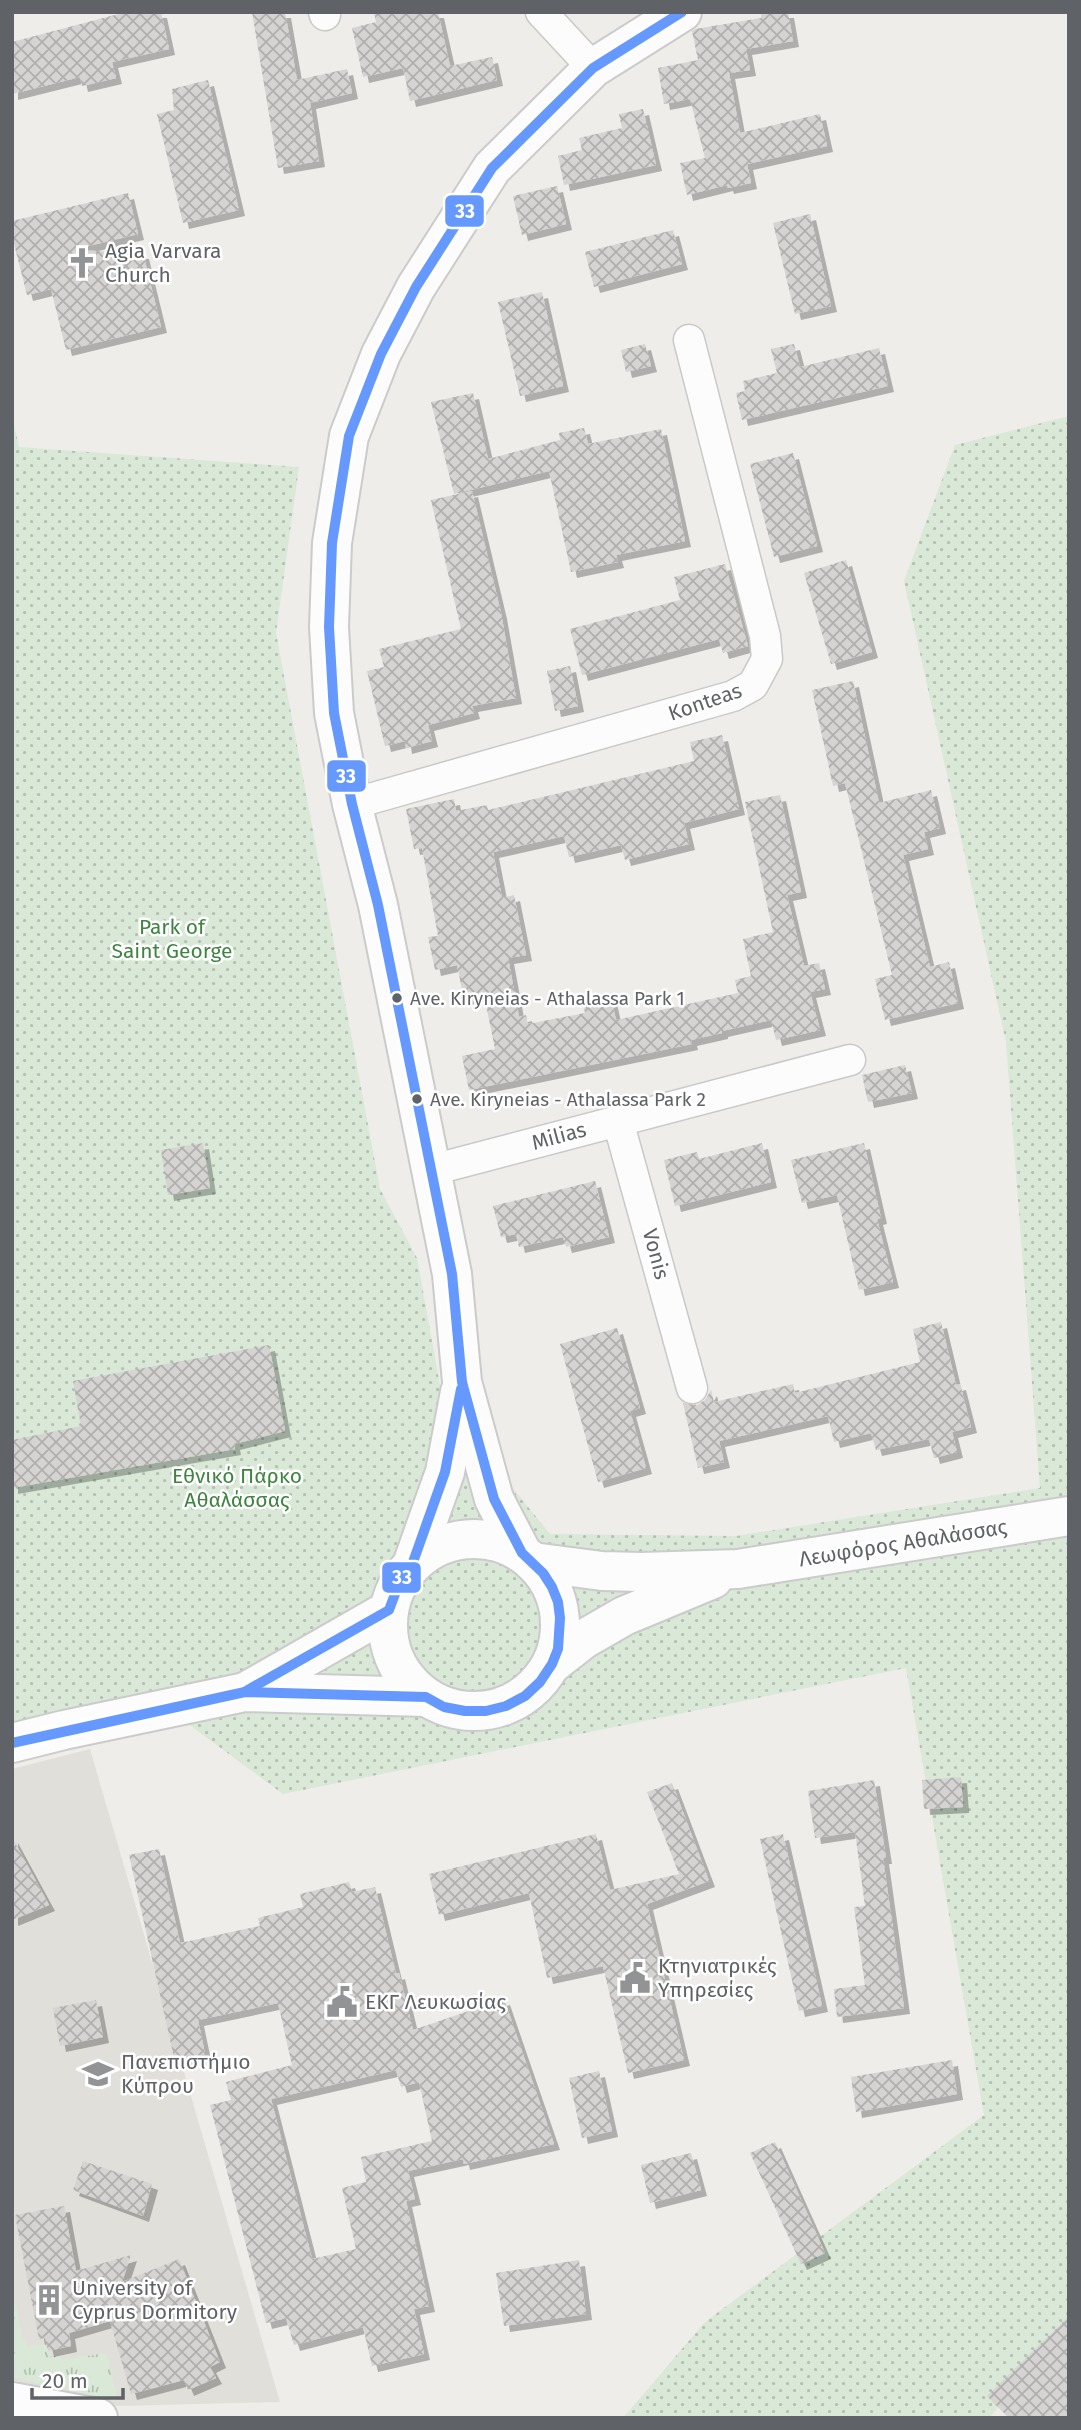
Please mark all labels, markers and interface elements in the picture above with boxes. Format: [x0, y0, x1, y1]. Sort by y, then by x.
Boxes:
line badge: 33 [444, 194, 485, 228]
text: 33 [454, 200, 475, 223]
place label: Agia Varvara Church [105, 238, 221, 288]
church icon: Agia Varvara Church [65, 246, 99, 280]
street label: Konteas [665, 677, 745, 727]
line badge: 33 [326, 759, 367, 793]
text: 33 [335, 765, 356, 788]
park label: Park of Saint George [111, 914, 233, 964]
place label: Ave. Kiryneias - Athalassa Park 1 [410, 987, 685, 1010]
marker: Ave. Kiryneias - Athalassa Park 1 [390, 991, 404, 1005]
place label: Ave. Kiryneias - Athalassa Park 2 [430, 1088, 706, 1111]
marker: Ave. Kiryneias - Athalassa Park 2 [410, 1092, 424, 1106]
street label: Milias [529, 1116, 589, 1156]
street label: Vonis [637, 1226, 675, 1282]
park label: Εθνικό Πάρκο Αθαλάσσας [172, 1463, 302, 1513]
street label: Λεωφόρος Αθαλάσσας [797, 1514, 1009, 1572]
line badge: 33 [381, 1561, 422, 1594]
text: 33 [391, 1566, 412, 1589]
place label: Κτηνιατρικές Υπηρεσίες [658, 1953, 777, 2003]
public building icon: Κτηνιατρικές Υπηρεσίες [618, 1961, 652, 1995]
public building icon: ΕΚΓ Λευκωσίας [325, 1985, 359, 2019]
place label: ΕΚΓ Λευκωσίας [365, 1989, 506, 2015]
place label: Πανεπιστήμιο Κύπρου [121, 2049, 251, 2099]
school or university icon: Πανεπιστήμιο Κύπρου [81, 2057, 115, 2091]
place label: University of Cyprus Dormitory [72, 2275, 238, 2325]
building icon: University of Cyprus Dormitory [32, 2283, 66, 2317]
scale bar [32, 2356, 122, 2400]
text: 20 m [42, 2368, 88, 2394]

